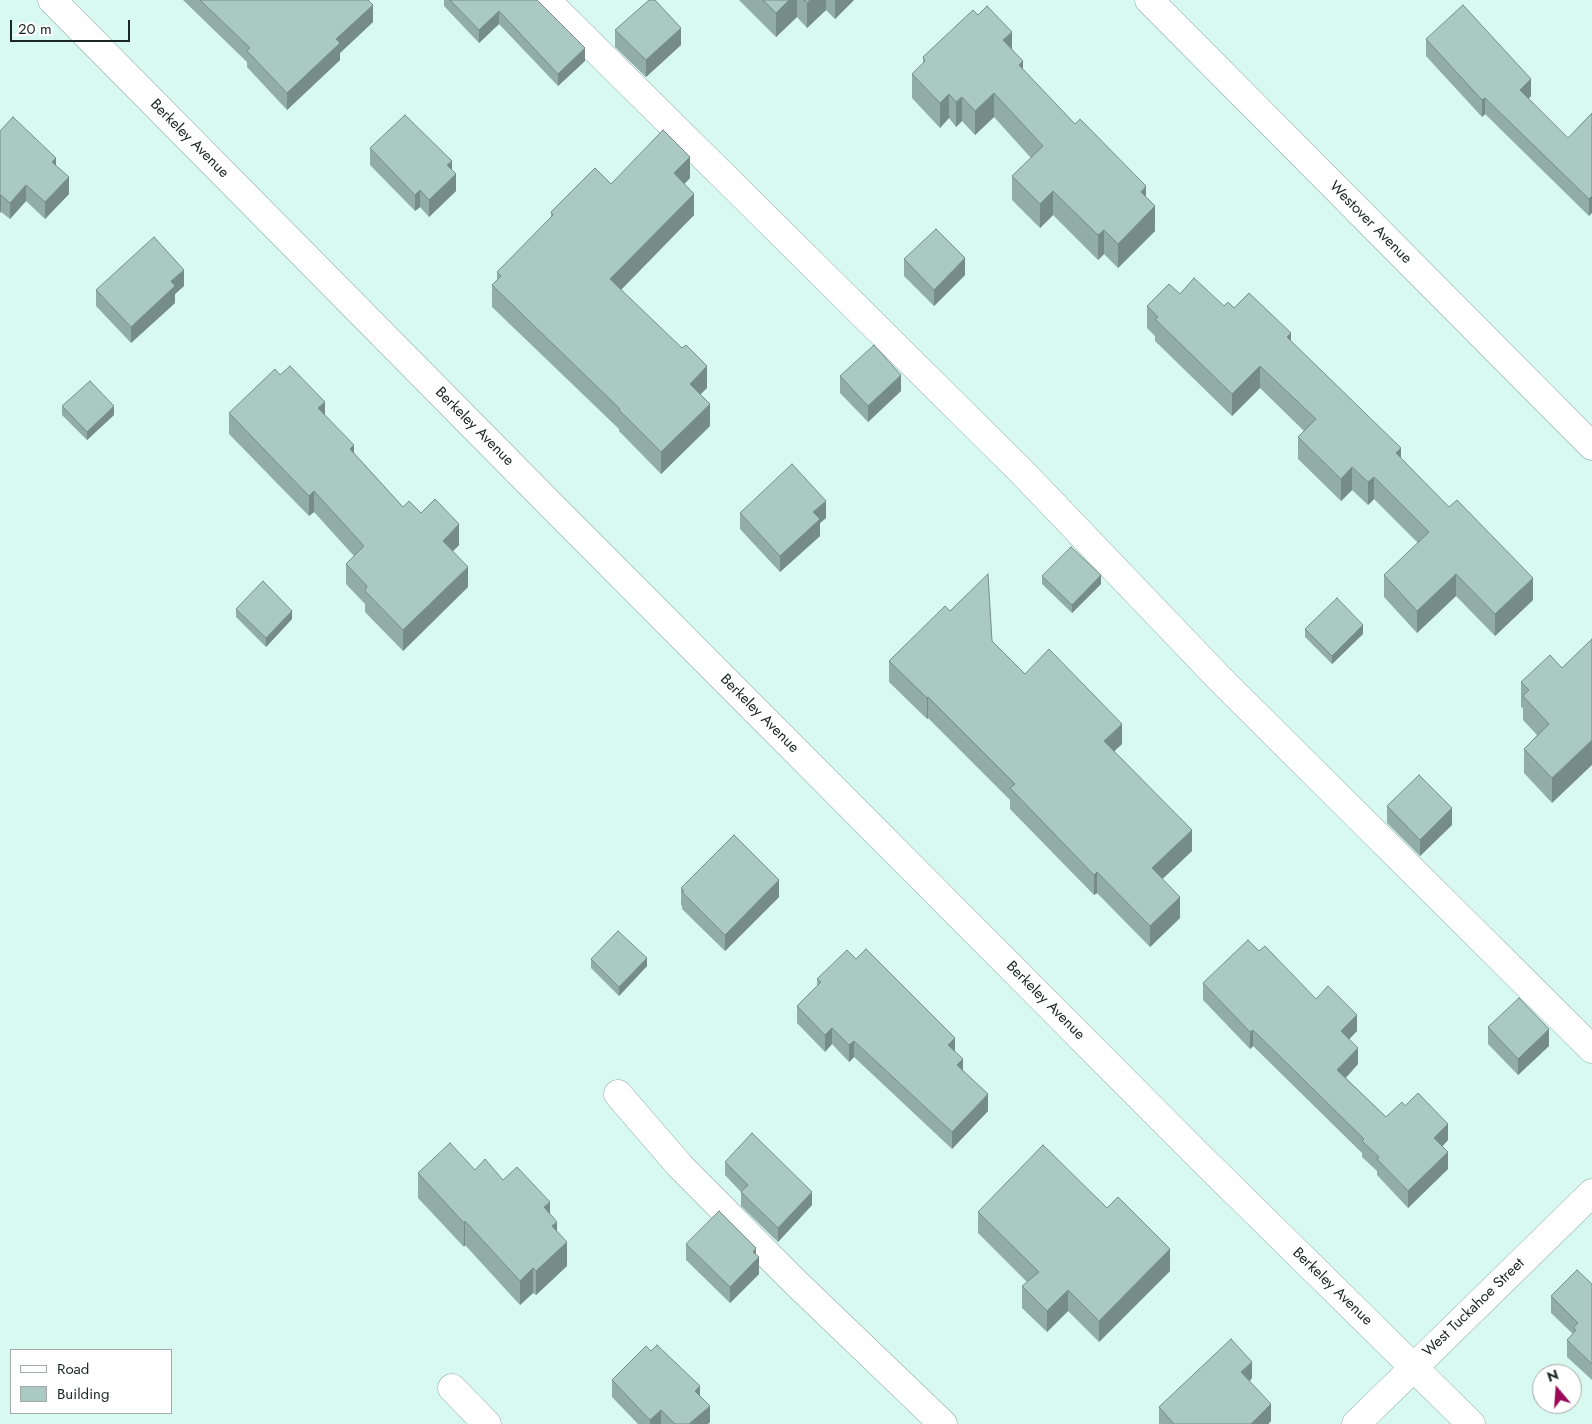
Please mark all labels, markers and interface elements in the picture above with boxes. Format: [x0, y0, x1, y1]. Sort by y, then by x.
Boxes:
scale bar [12, 10, 132, 42]
text: 20 m [18, 18, 52, 40]
street label: Berkeley Avenue [146, 96, 232, 182]
street label: Westover Avenue [1325, 178, 1415, 268]
street label: Berkeley Avenue [431, 384, 517, 470]
street label: Berkeley Avenue [716, 671, 802, 757]
street label: Berkeley Avenue [1002, 958, 1088, 1044]
street label: Berkeley Avenue [1288, 1244, 1376, 1330]
street label: West Tuckahoe Street [1419, 1255, 1529, 1361]
legend [10, 1349, 172, 1414]
text: Road [57, 1358, 89, 1380]
north arrow [1532, 1364, 1582, 1414]
text: N [1544, 1364, 1561, 1387]
text: Building [57, 1383, 109, 1405]

